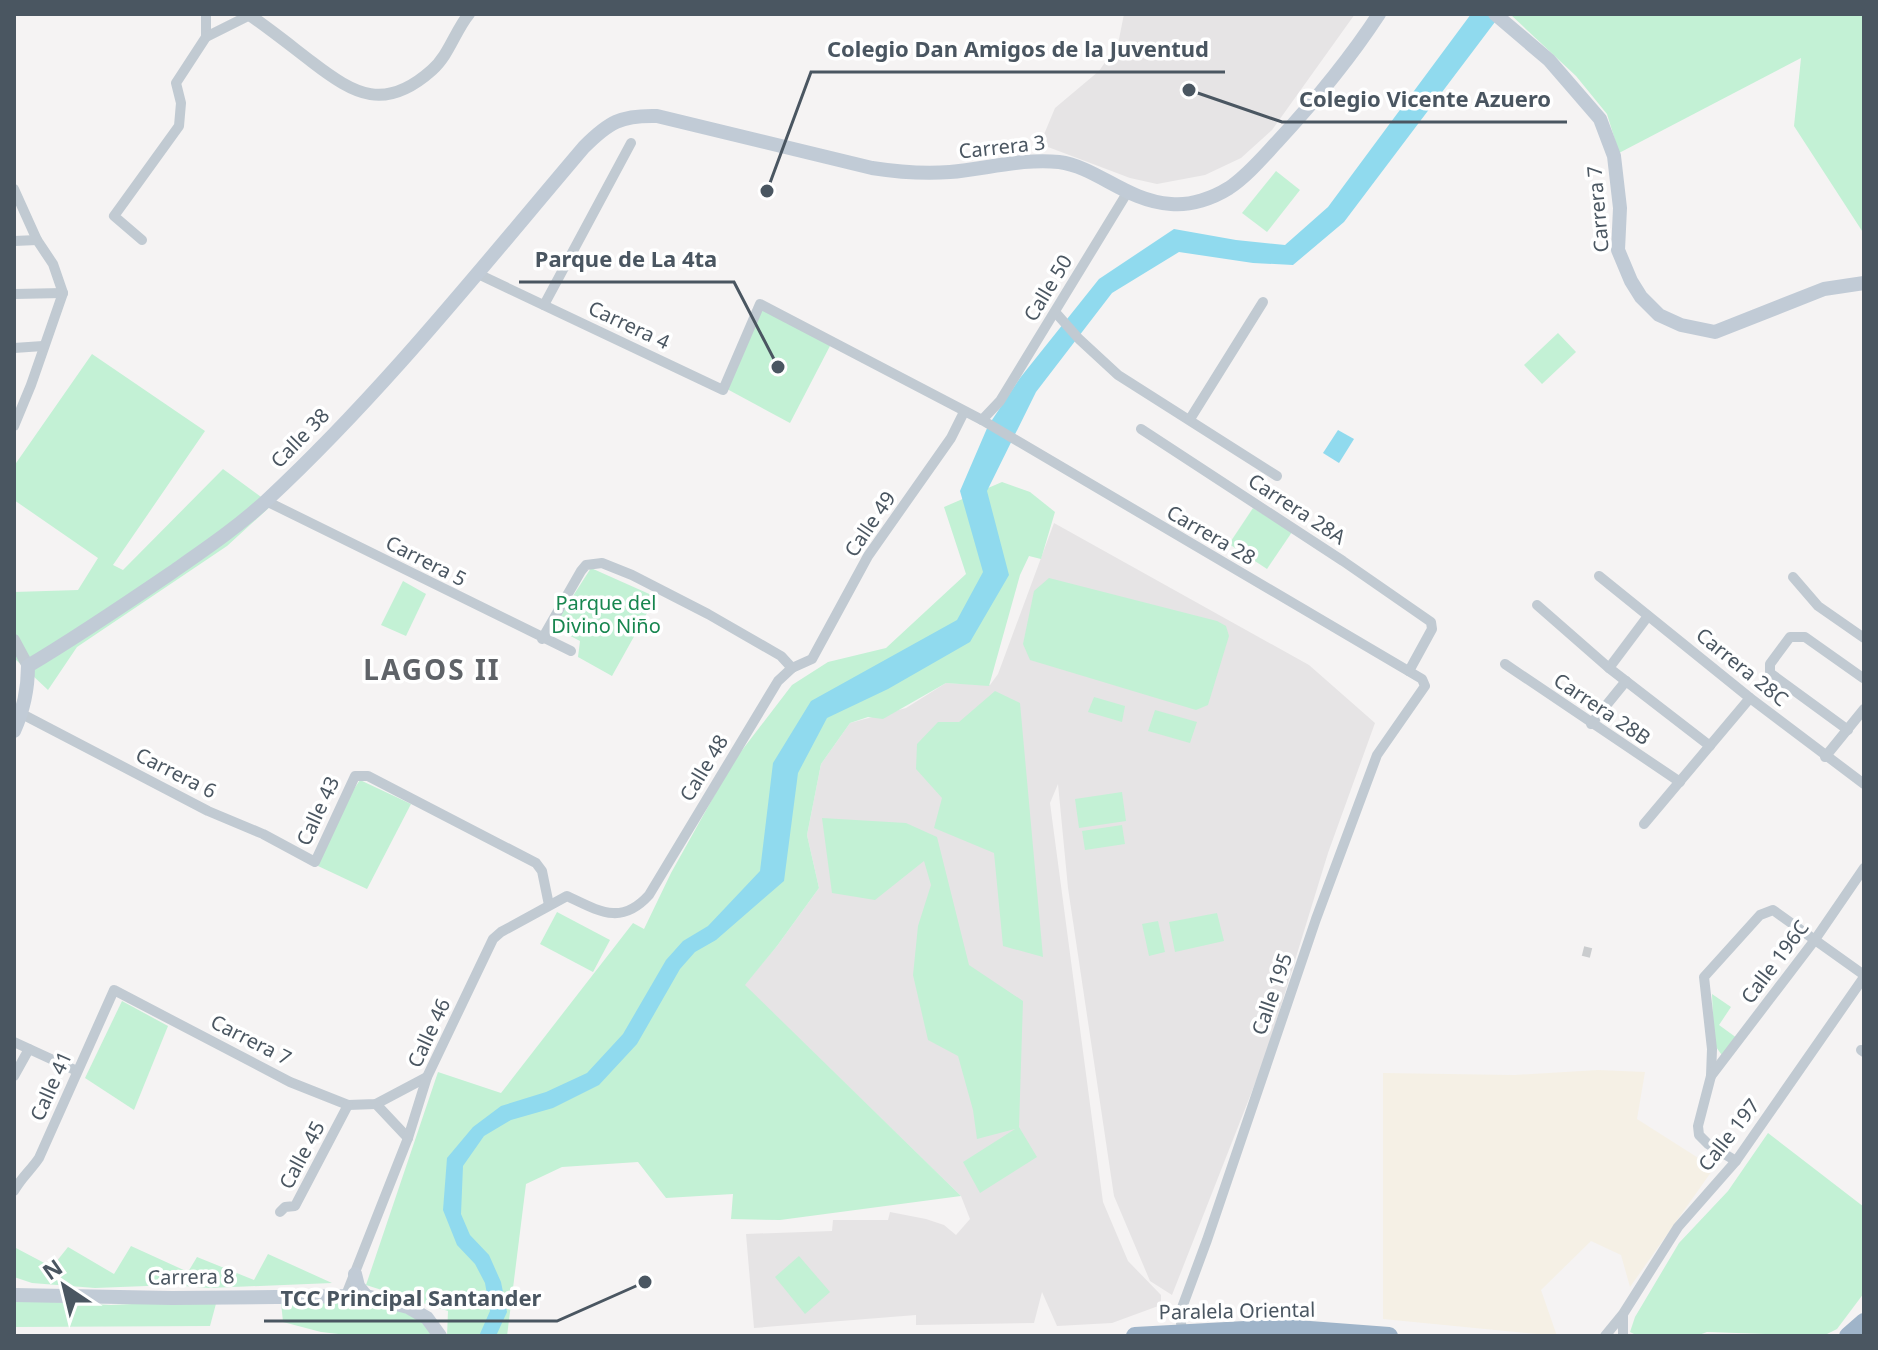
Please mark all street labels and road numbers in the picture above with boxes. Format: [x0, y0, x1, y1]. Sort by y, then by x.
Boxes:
street label: Carrera 3 [957, 129, 1047, 164]
street label: Carrera 7 [1580, 165, 1615, 254]
street label: Calle 50 [1017, 249, 1078, 326]
street label: Carrera 4 [584, 294, 675, 355]
street label: Calle 38 [264, 402, 335, 473]
street label: Carrera 28A [1243, 467, 1351, 550]
street label: Calle 49 [838, 486, 901, 562]
street label: Carrera 28 [1162, 498, 1261, 571]
street label: Carrera 5 [381, 529, 471, 592]
street label: Carrera 28C [1691, 621, 1794, 712]
street label: Carrera 28B [1549, 666, 1656, 751]
street label: Calle 48 [673, 729, 734, 806]
street label: Carrera 6 [131, 741, 221, 804]
street label: Calle 43 [290, 772, 345, 850]
street label: Calle 196C [1734, 914, 1815, 1009]
street label: Calle 195 [1245, 949, 1298, 1038]
street label: Calle 46 [401, 994, 456, 1072]
street label: Carrera 7 [206, 1008, 296, 1071]
street label: Calle 41 [23, 1047, 78, 1125]
street label: Calle 197 [1692, 1093, 1765, 1176]
street label: Calle 45 [272, 1116, 331, 1194]
street label: Carrera 8 [147, 1262, 235, 1291]
street label: Paralela Oriental [1158, 1296, 1316, 1325]

